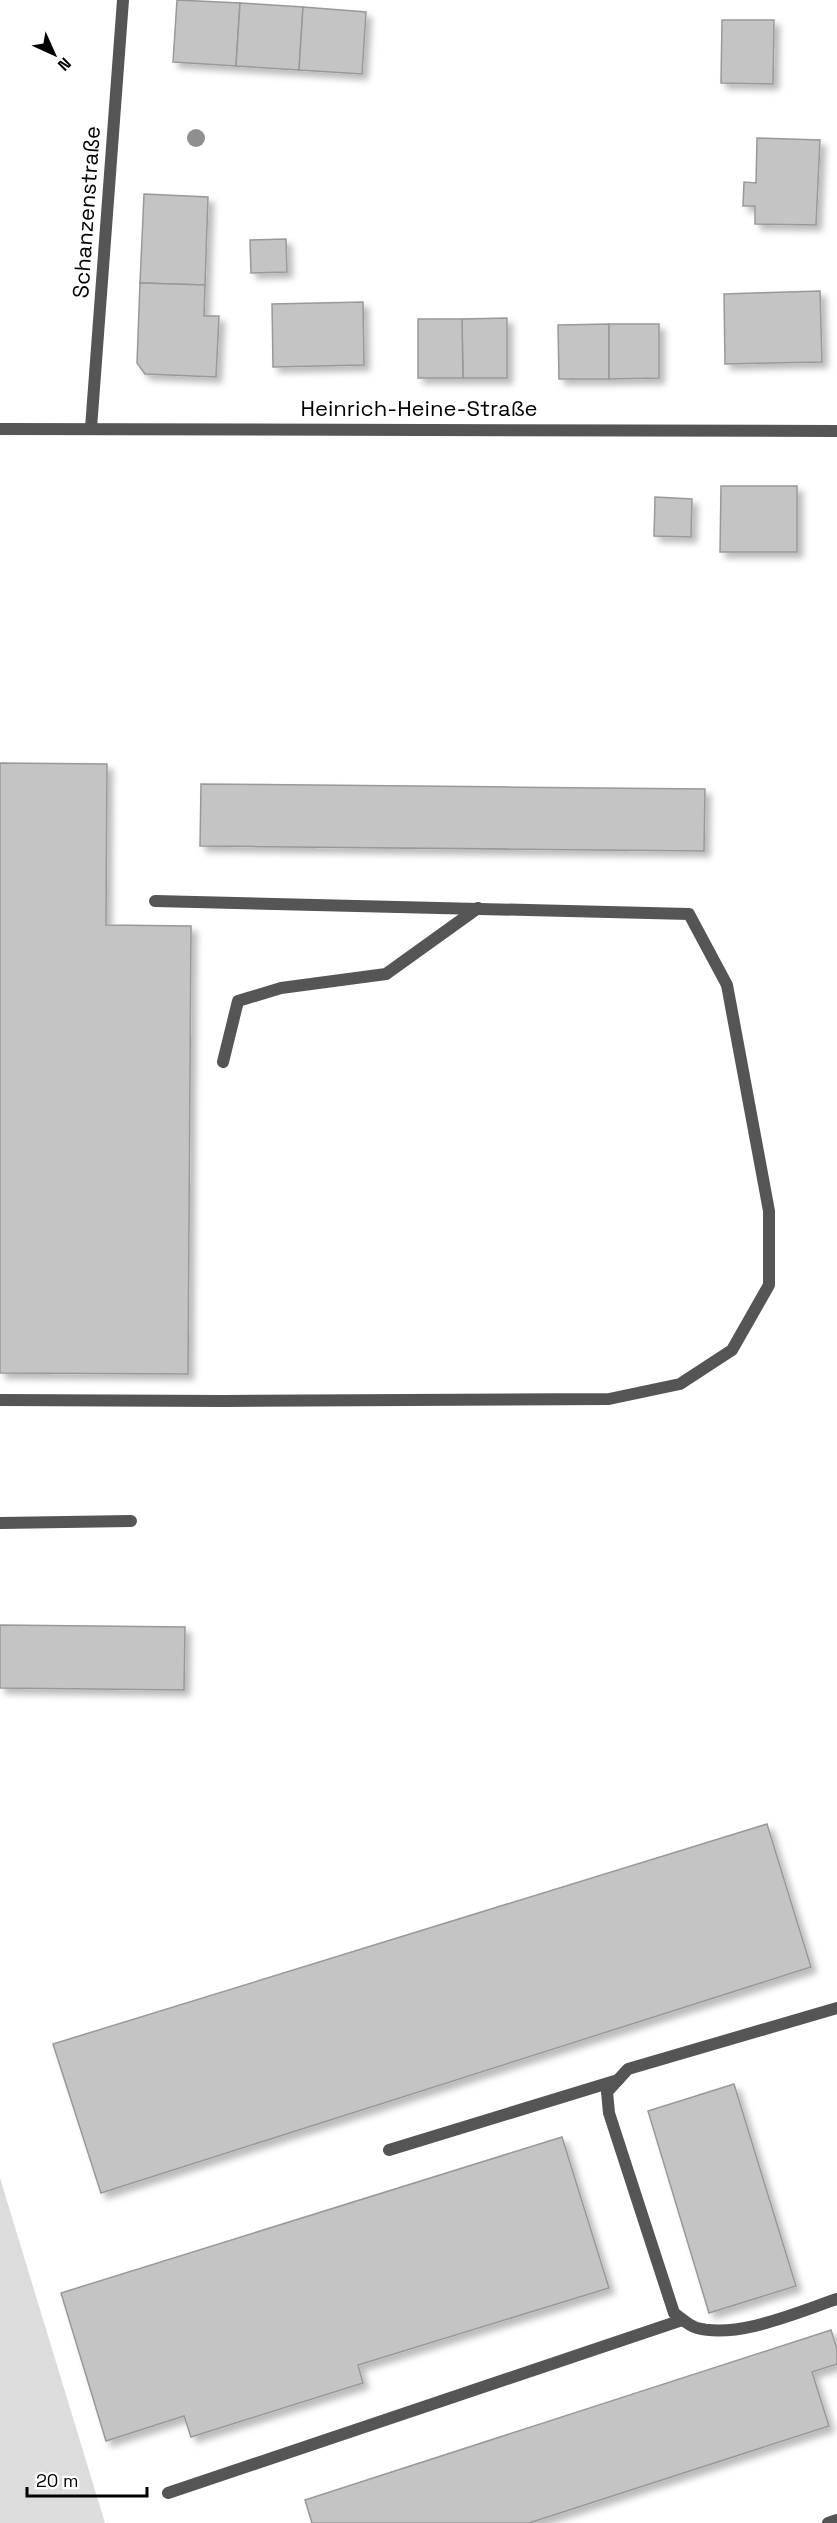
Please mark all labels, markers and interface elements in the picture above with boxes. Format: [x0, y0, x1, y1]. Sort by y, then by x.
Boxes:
north arrow [24, 24, 84, 84]
text: N [53, 53, 75, 75]
street label: Schanzenstraße [66, 125, 106, 299]
street label: Heinrich-Heine-Straße [300, 394, 538, 422]
scale bar [27, 2460, 147, 2498]
text: 20 m [36, 2469, 79, 2492]

